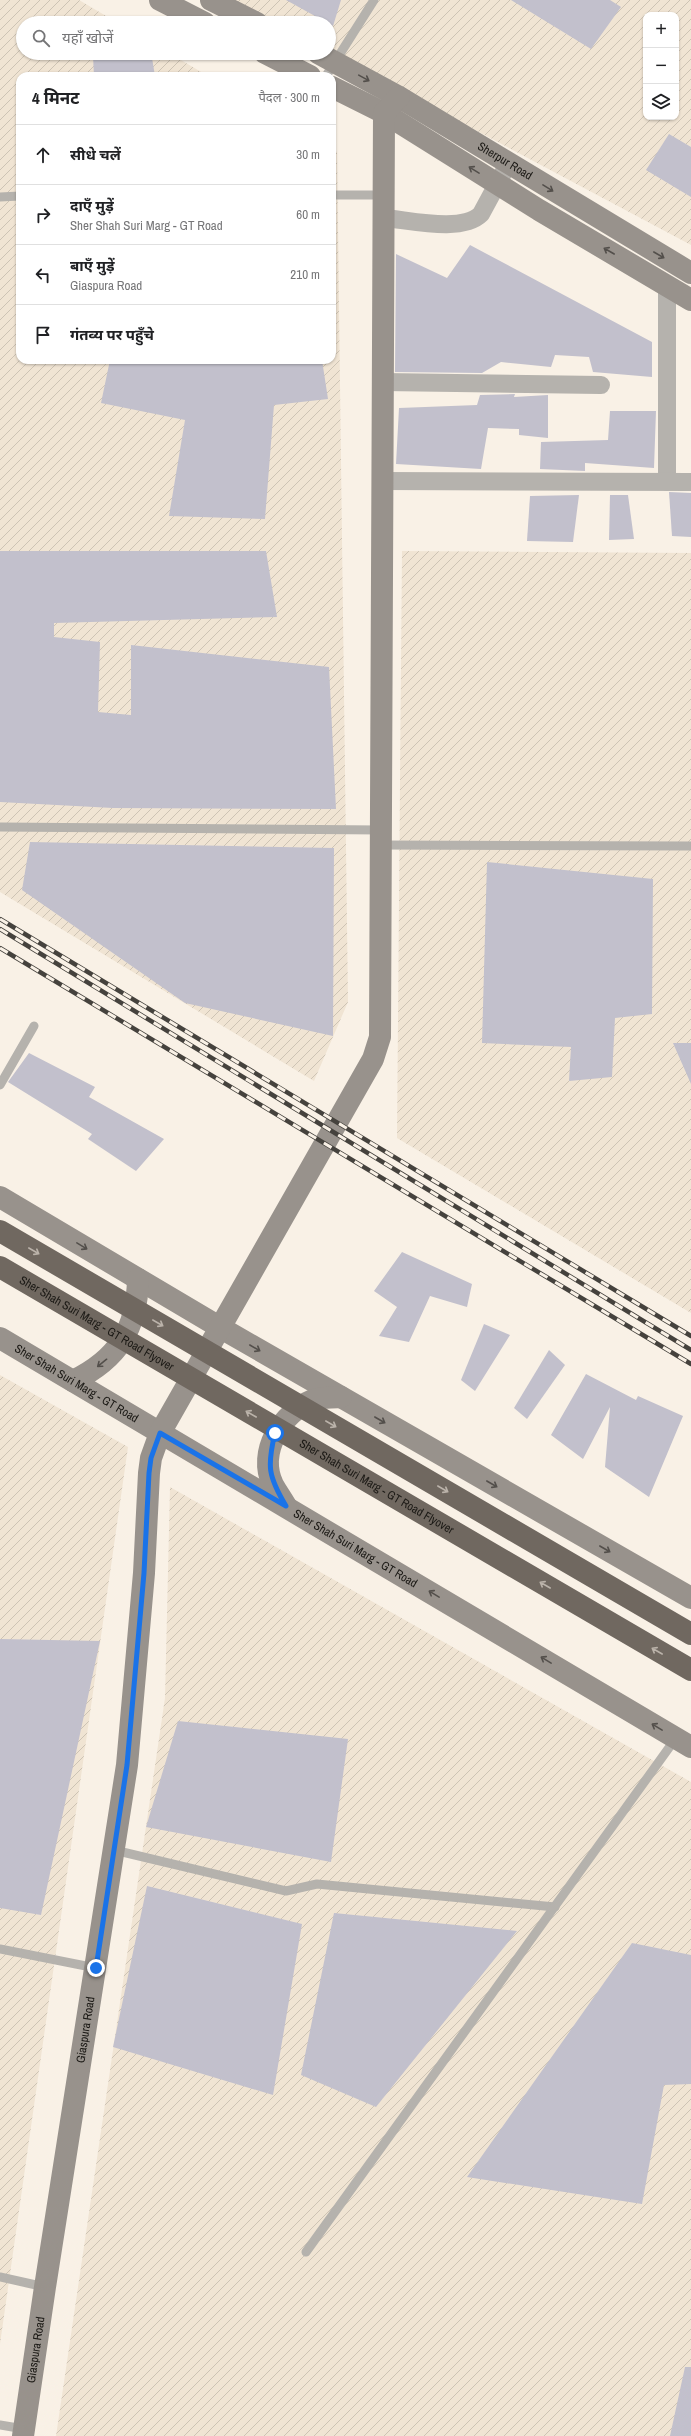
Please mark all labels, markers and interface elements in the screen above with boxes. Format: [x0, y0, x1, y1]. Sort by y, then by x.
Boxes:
map controls [643, 12, 679, 120]
button: + [643, 12, 679, 48]
search box [16, 16, 336, 60]
icon: search [30, 27, 52, 49]
text: यहाँ खोजें [62, 27, 113, 48]
button: − [643, 48, 679, 84]
one-way arrow [358, 75, 370, 82]
button: layers [643, 84, 679, 120]
text: 4 मिनट [32, 86, 79, 109]
text: पैदल · 300 m [258, 89, 320, 106]
street label: Sherpur Road [475, 138, 535, 184]
icon: ahead [32, 144, 54, 166]
text: सीधे चलें [70, 144, 121, 165]
text: 30 m [296, 146, 320, 163]
one-way arrow [468, 165, 480, 173]
one-way arrow [542, 185, 554, 193]
text: दाएँ मुड़ें [70, 195, 114, 216]
icon: right [32, 204, 54, 226]
text: 60 m [296, 206, 320, 223]
text: Sher Shah Suri Marg - GT Road [70, 217, 223, 234]
one-way arrow [603, 247, 615, 255]
one-way arrow [653, 251, 665, 259]
text: बाएँ मुड़ें [70, 255, 115, 276]
icon: left [32, 264, 54, 286]
text: 210 m [290, 266, 320, 283]
text: Giaspura Road [70, 277, 142, 294]
icon: arrive [32, 324, 54, 346]
text: गंतव्य पर पहुँचे [70, 324, 154, 345]
one-way arrow [76, 1242, 88, 1250]
one-way arrow [28, 1247, 40, 1255]
street label: Sher Shah Suri Marg - GT Road Flyover [17, 1272, 178, 1375]
one-way arrow [152, 1320, 164, 1328]
street label: Sher Shah Suri Marg - GT Road [12, 1340, 141, 1426]
one-way arrow [249, 1344, 261, 1352]
one-way arrow [97, 1359, 108, 1367]
one-way arrow [246, 1410, 257, 1418]
one-way arrow [374, 1416, 386, 1424]
one-way arrow [325, 1420, 337, 1428]
route start [266, 1424, 284, 1442]
street label: Sher Shah Suri Marg - GT Road Flyover [296, 1435, 457, 1538]
one-way arrow [486, 1481, 498, 1489]
one-way arrow [437, 1486, 449, 1494]
street label: Sher Shah Suri Marg - GT Road [291, 1506, 420, 1591]
one-way arrow [599, 1545, 611, 1553]
one-way arrow [539, 1581, 551, 1589]
one-way arrow [428, 1589, 440, 1597]
one-way arrow [651, 1646, 663, 1654]
one-way arrow [540, 1656, 552, 1664]
one-way arrow [651, 1722, 663, 1730]
route end [87, 1959, 105, 1977]
street label: Giaspura Road [72, 1996, 98, 2064]
street label: Giaspura Road [23, 2316, 49, 2384]

